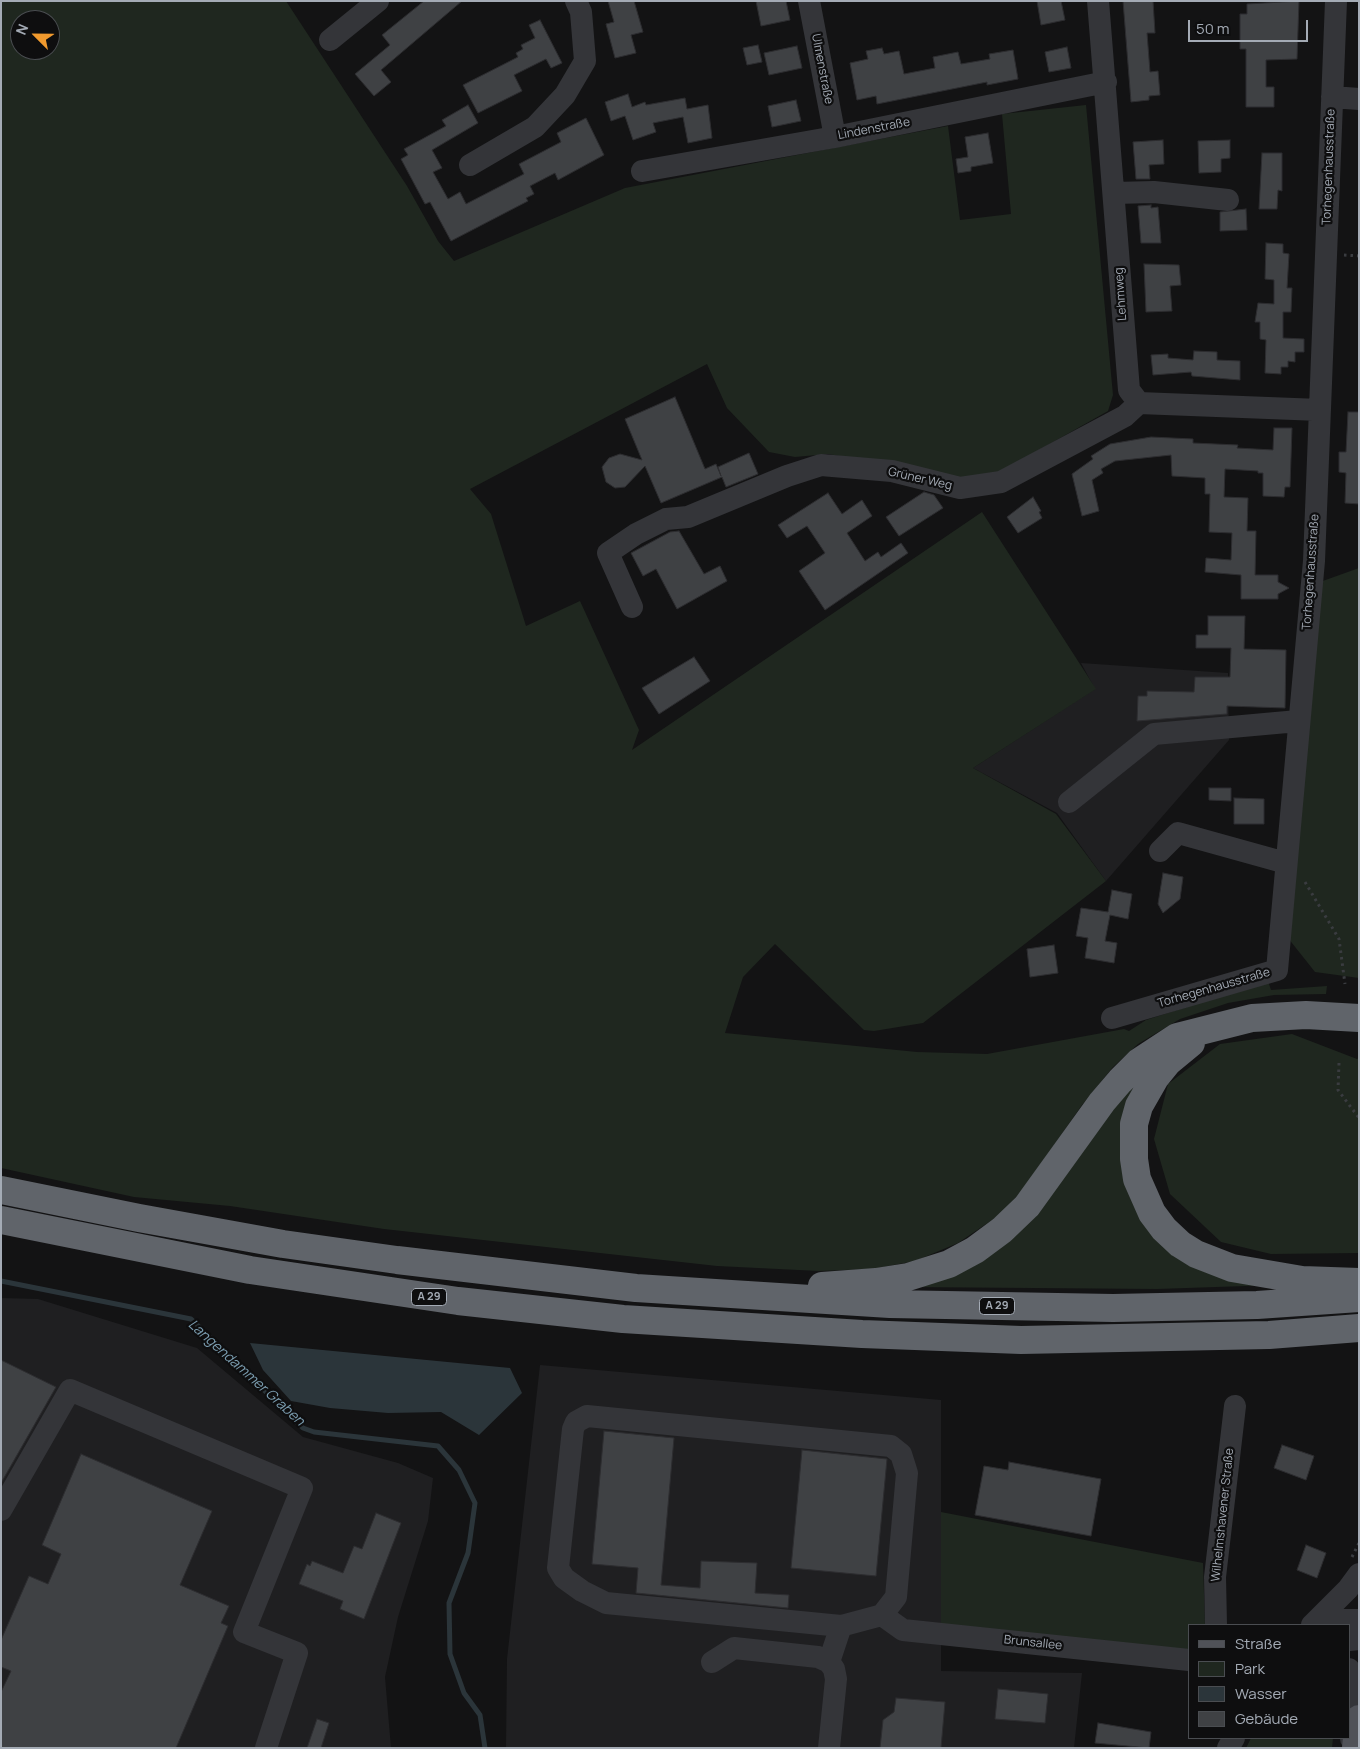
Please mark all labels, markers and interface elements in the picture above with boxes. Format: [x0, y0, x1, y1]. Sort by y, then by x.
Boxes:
north arrow [10, 10, 60, 60]
scale bar [1190, 10, 1310, 42]
text: 50 m [1196, 18, 1230, 39]
text: N [11, 21, 32, 38]
street label: Ulmenstraße [808, 33, 836, 105]
street label: Torhegenhausstraße [1320, 109, 1338, 225]
street label: Lindenstraße [837, 115, 911, 143]
street label: Lehmweg [1112, 267, 1130, 321]
street label: Grüner Weg [887, 465, 953, 493]
street label: Torhegenhausstraße [1300, 514, 1322, 630]
street label: Torhegenhausstraße [1156, 965, 1272, 1011]
road number: A 29 [412, 1288, 446, 1305]
road number: A 29 [980, 1298, 1014, 1314]
water label: Langendammer Graben [184, 1316, 308, 1430]
street label: Wilhelmshavener Straße [1209, 1447, 1237, 1583]
legend [1188, 1624, 1350, 1739]
street label: Brunsallee [1003, 1633, 1063, 1653]
text: Straße [1235, 1633, 1281, 1654]
text: Park [1235, 1658, 1265, 1679]
text: Wasser [1235, 1683, 1287, 1704]
text: Gebäude [1235, 1708, 1298, 1729]

